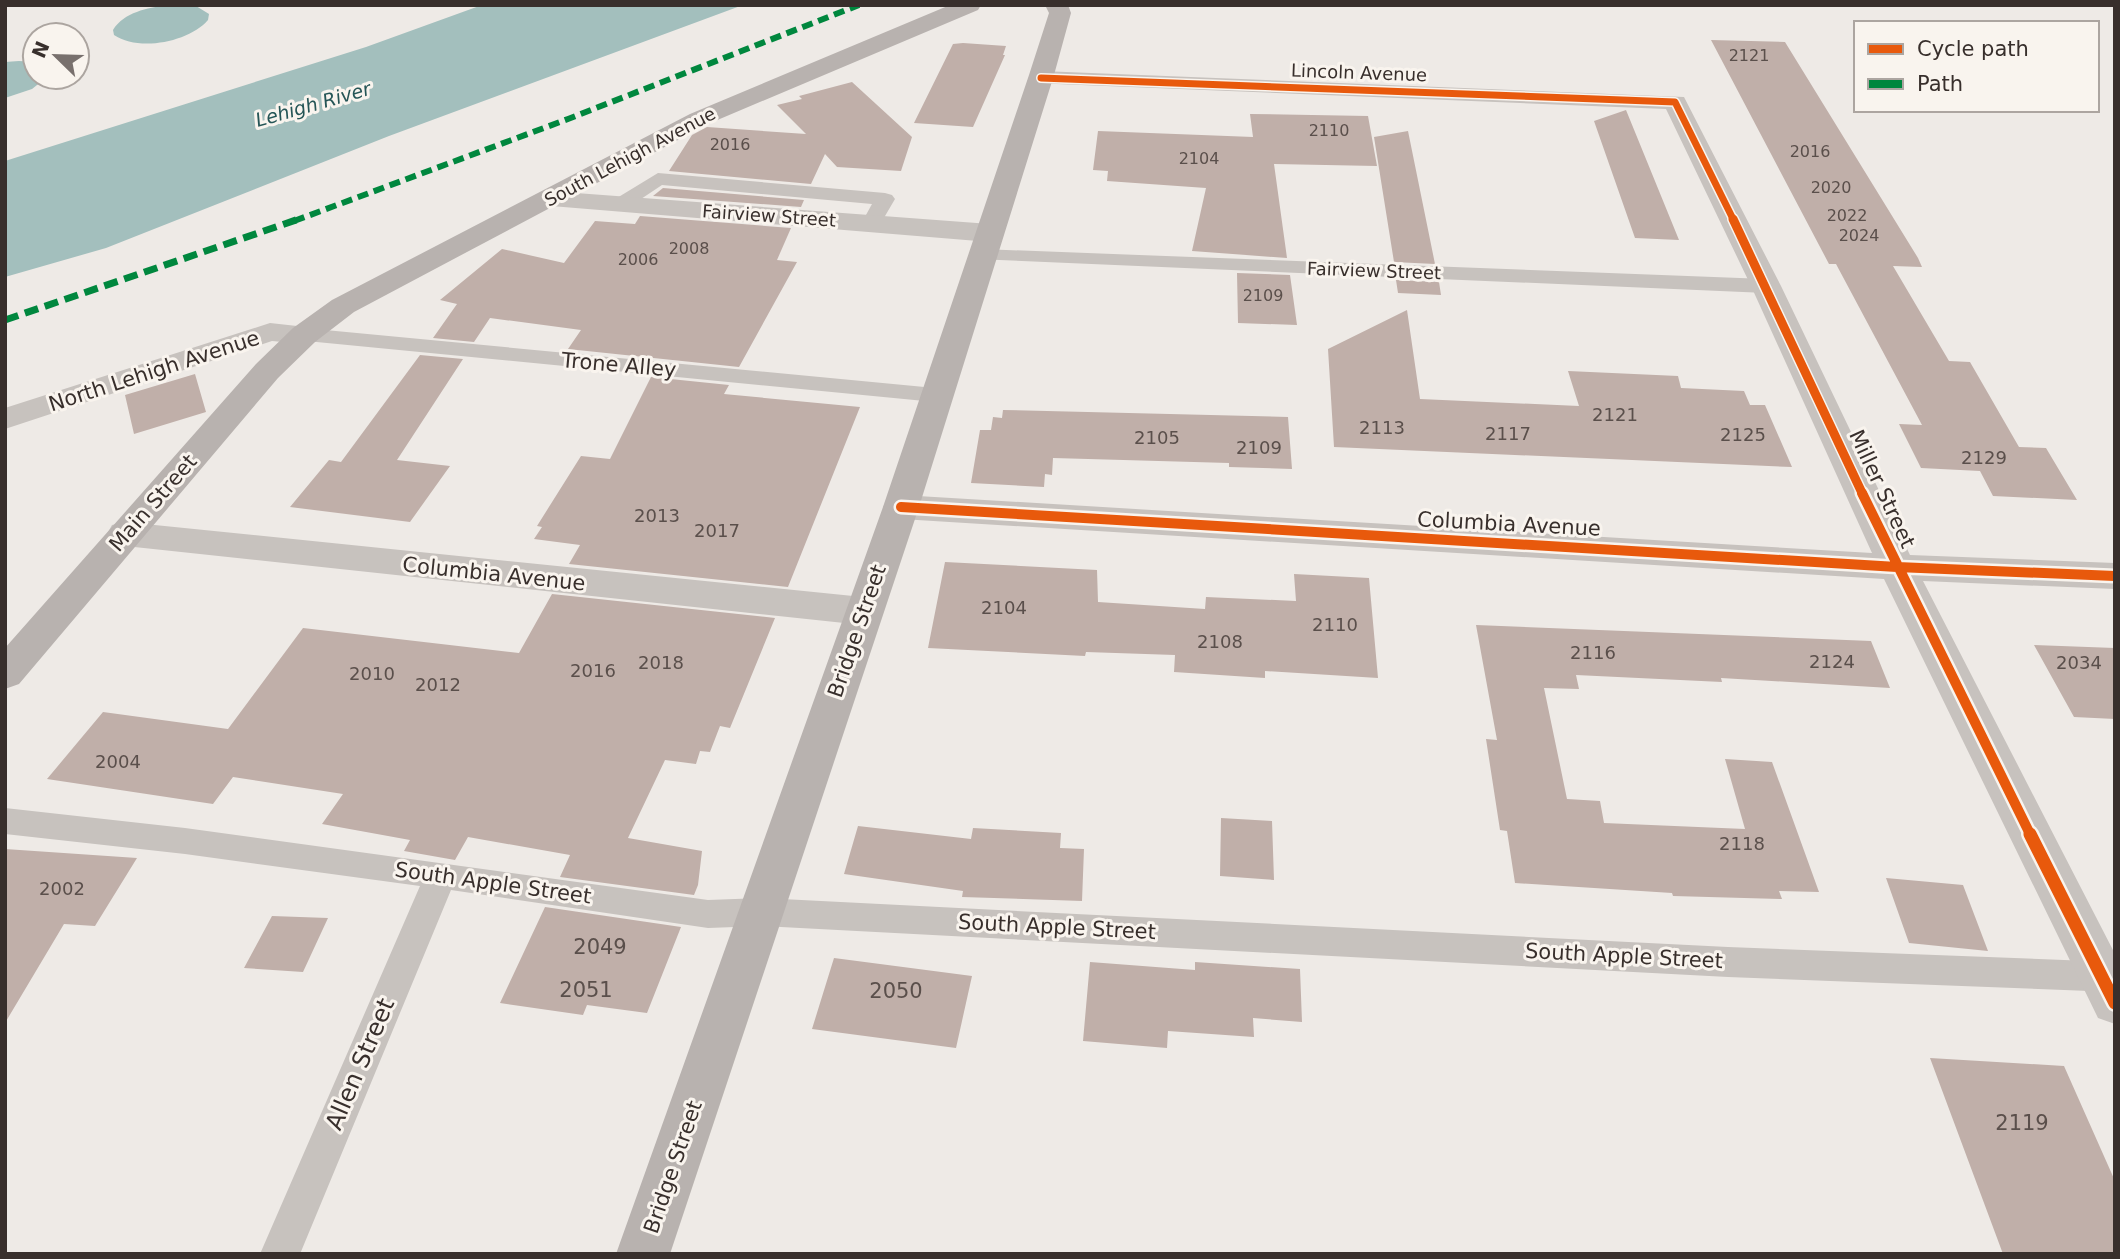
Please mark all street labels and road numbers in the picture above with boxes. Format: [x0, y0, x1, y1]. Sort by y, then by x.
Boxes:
street label: Lincoln Avenue [1291, 60, 1428, 85]
street label: South Lehigh Avenue [541, 103, 719, 211]
street label: Fairview Street [701, 200, 837, 231]
street label: Fairview Street [1307, 258, 1441, 283]
street label: North Lehigh Avenue [46, 326, 262, 416]
street label: Trone Alley [560, 348, 677, 382]
street label: Miller Street [1844, 426, 1920, 552]
street label: Main Street [104, 450, 202, 556]
street label: Columbia Avenue [1417, 507, 1601, 541]
street label: Columbia Avenue [401, 552, 587, 596]
street label: Bridge Street [823, 561, 891, 701]
street label: South Apple Street [393, 857, 593, 909]
street label: South Apple Street [958, 910, 1156, 944]
street label: South Apple Street [1525, 939, 1723, 973]
street label: Allen Street [320, 994, 400, 1134]
street label: Bridge Street [639, 1097, 707, 1237]

